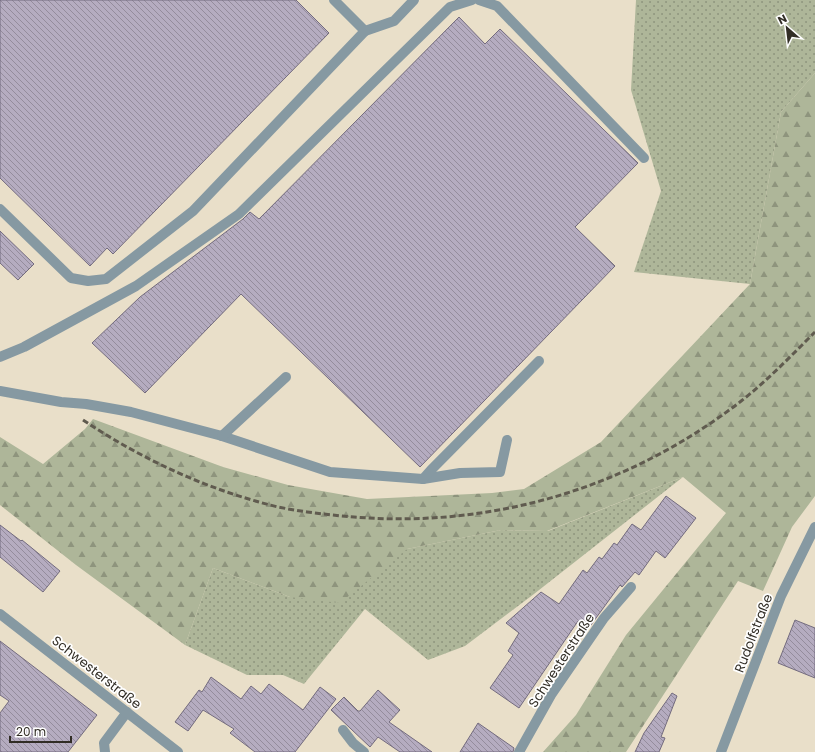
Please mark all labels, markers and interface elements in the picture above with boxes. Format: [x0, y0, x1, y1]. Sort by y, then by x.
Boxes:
north arrow [767, 8, 807, 48]
text: N [775, 10, 790, 28]
street label: Rudolfstraße [730, 591, 777, 675]
street label: Schwesterstraße [524, 609, 599, 711]
street label: Schwesterstraße [48, 631, 146, 713]
scale bar [10, 718, 71, 744]
text: 20 m [16, 723, 46, 740]

